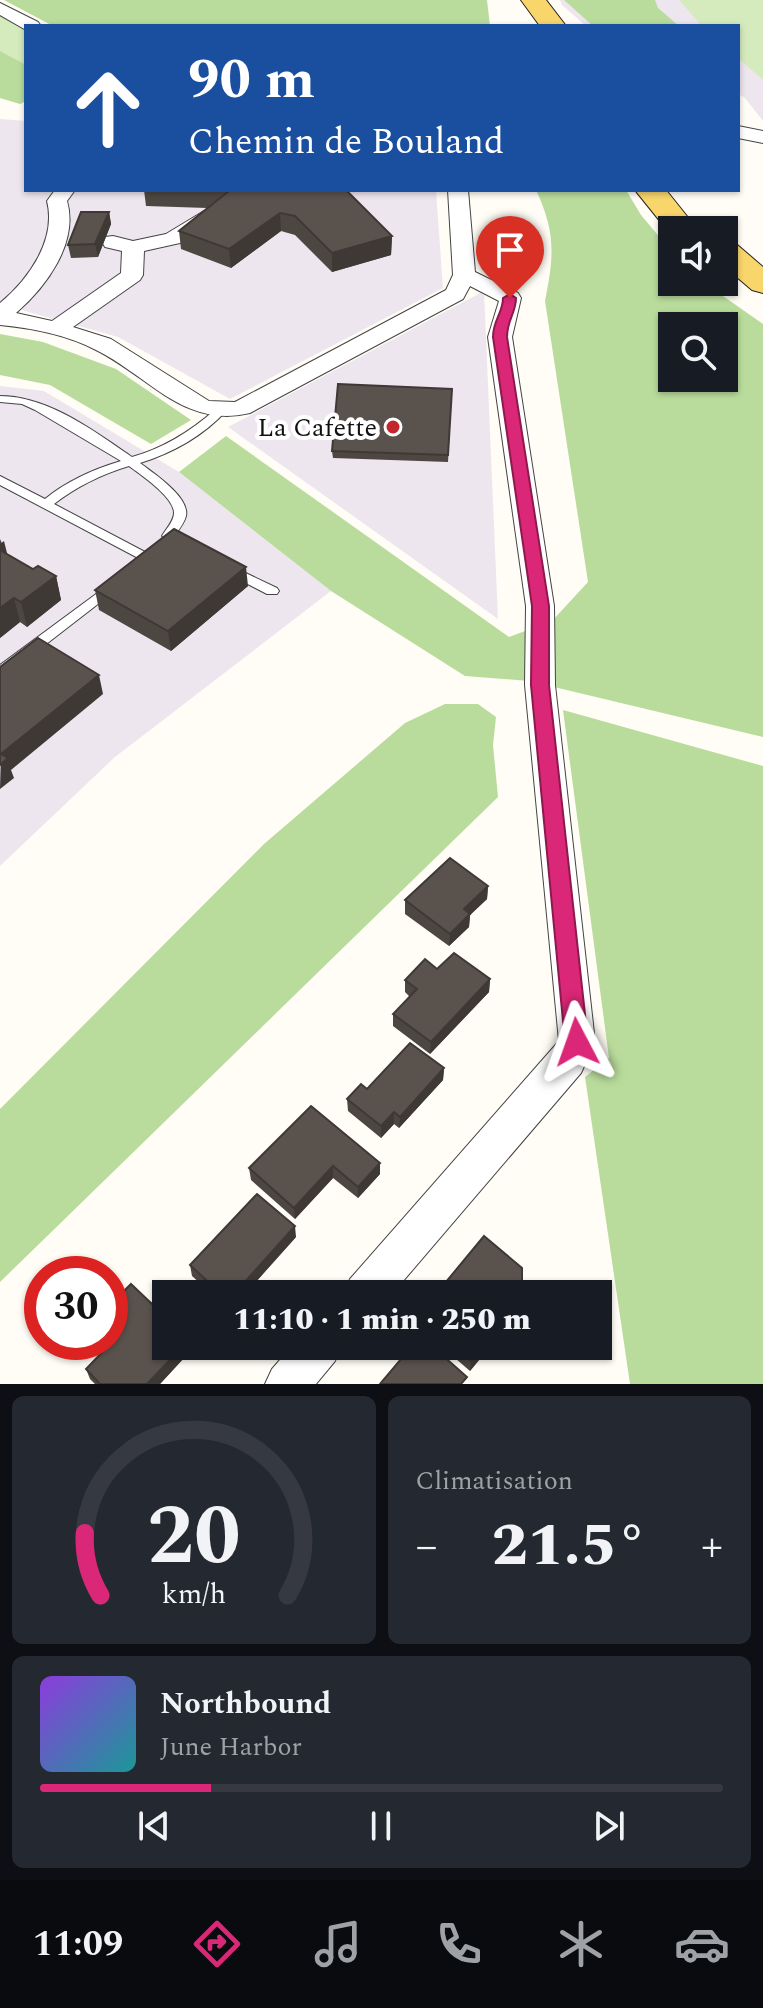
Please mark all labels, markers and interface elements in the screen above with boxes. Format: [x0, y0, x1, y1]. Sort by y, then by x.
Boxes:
text: 90 m [188, 38, 315, 123]
icon: ahead [56, 56, 160, 160]
text: Chemin de Bouland [188, 115, 504, 170]
pin [476, 216, 544, 298]
map controls [658, 216, 738, 392]
button: sound [658, 216, 738, 296]
icon: arrive [488, 228, 532, 272]
button: search [658, 312, 738, 392]
place label: La Cafette [258, 408, 377, 448]
marker: La Cafette [384, 418, 402, 436]
position arrow [535, 1000, 619, 1084]
speed limit sign: 30 [24, 1256, 128, 1360]
text: 11:10 · 1 min · 250 m [233, 1297, 531, 1343]
text: Climatisation [416, 1461, 573, 1501]
text: 20 [147, 1474, 240, 1601]
text: 21.5° [492, 1500, 647, 1592]
text: − [416, 1513, 438, 1580]
text: + [701, 1513, 723, 1580]
text: km/h [162, 1573, 226, 1616]
text: Northbound [160, 1681, 331, 1727]
text: June Harbor [160, 1727, 302, 1767]
icon: previous [132, 1804, 176, 1848]
icon: pause [359, 1804, 403, 1848]
icon: next [587, 1804, 631, 1848]
icon: directions [189, 1916, 245, 1972]
icon: music [310, 1916, 366, 1972]
icon: phone [431, 1916, 487, 1972]
icon: climate [553, 1916, 609, 1972]
icon: car [674, 1916, 730, 1972]
text: 11:09 [33, 1917, 123, 1972]

